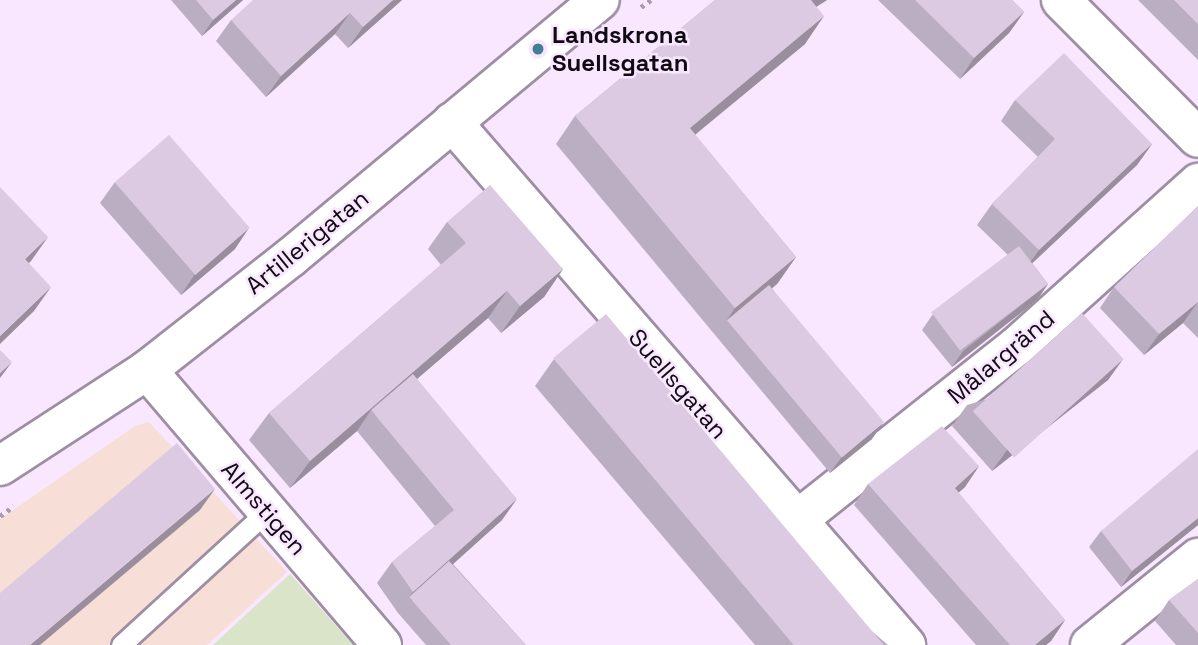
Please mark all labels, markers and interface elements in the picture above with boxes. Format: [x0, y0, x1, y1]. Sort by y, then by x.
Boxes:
place label: Landskrona Suellsgatan [552, 21, 688, 77]
marker: Landskrona Suellsgatan [530, 41, 546, 57]
street label: Artillerigatan [240, 184, 374, 300]
street label: Målargränd [942, 304, 1060, 410]
street label: Suellsgatan [623, 323, 733, 445]
street label: Almstigen [215, 455, 313, 561]

